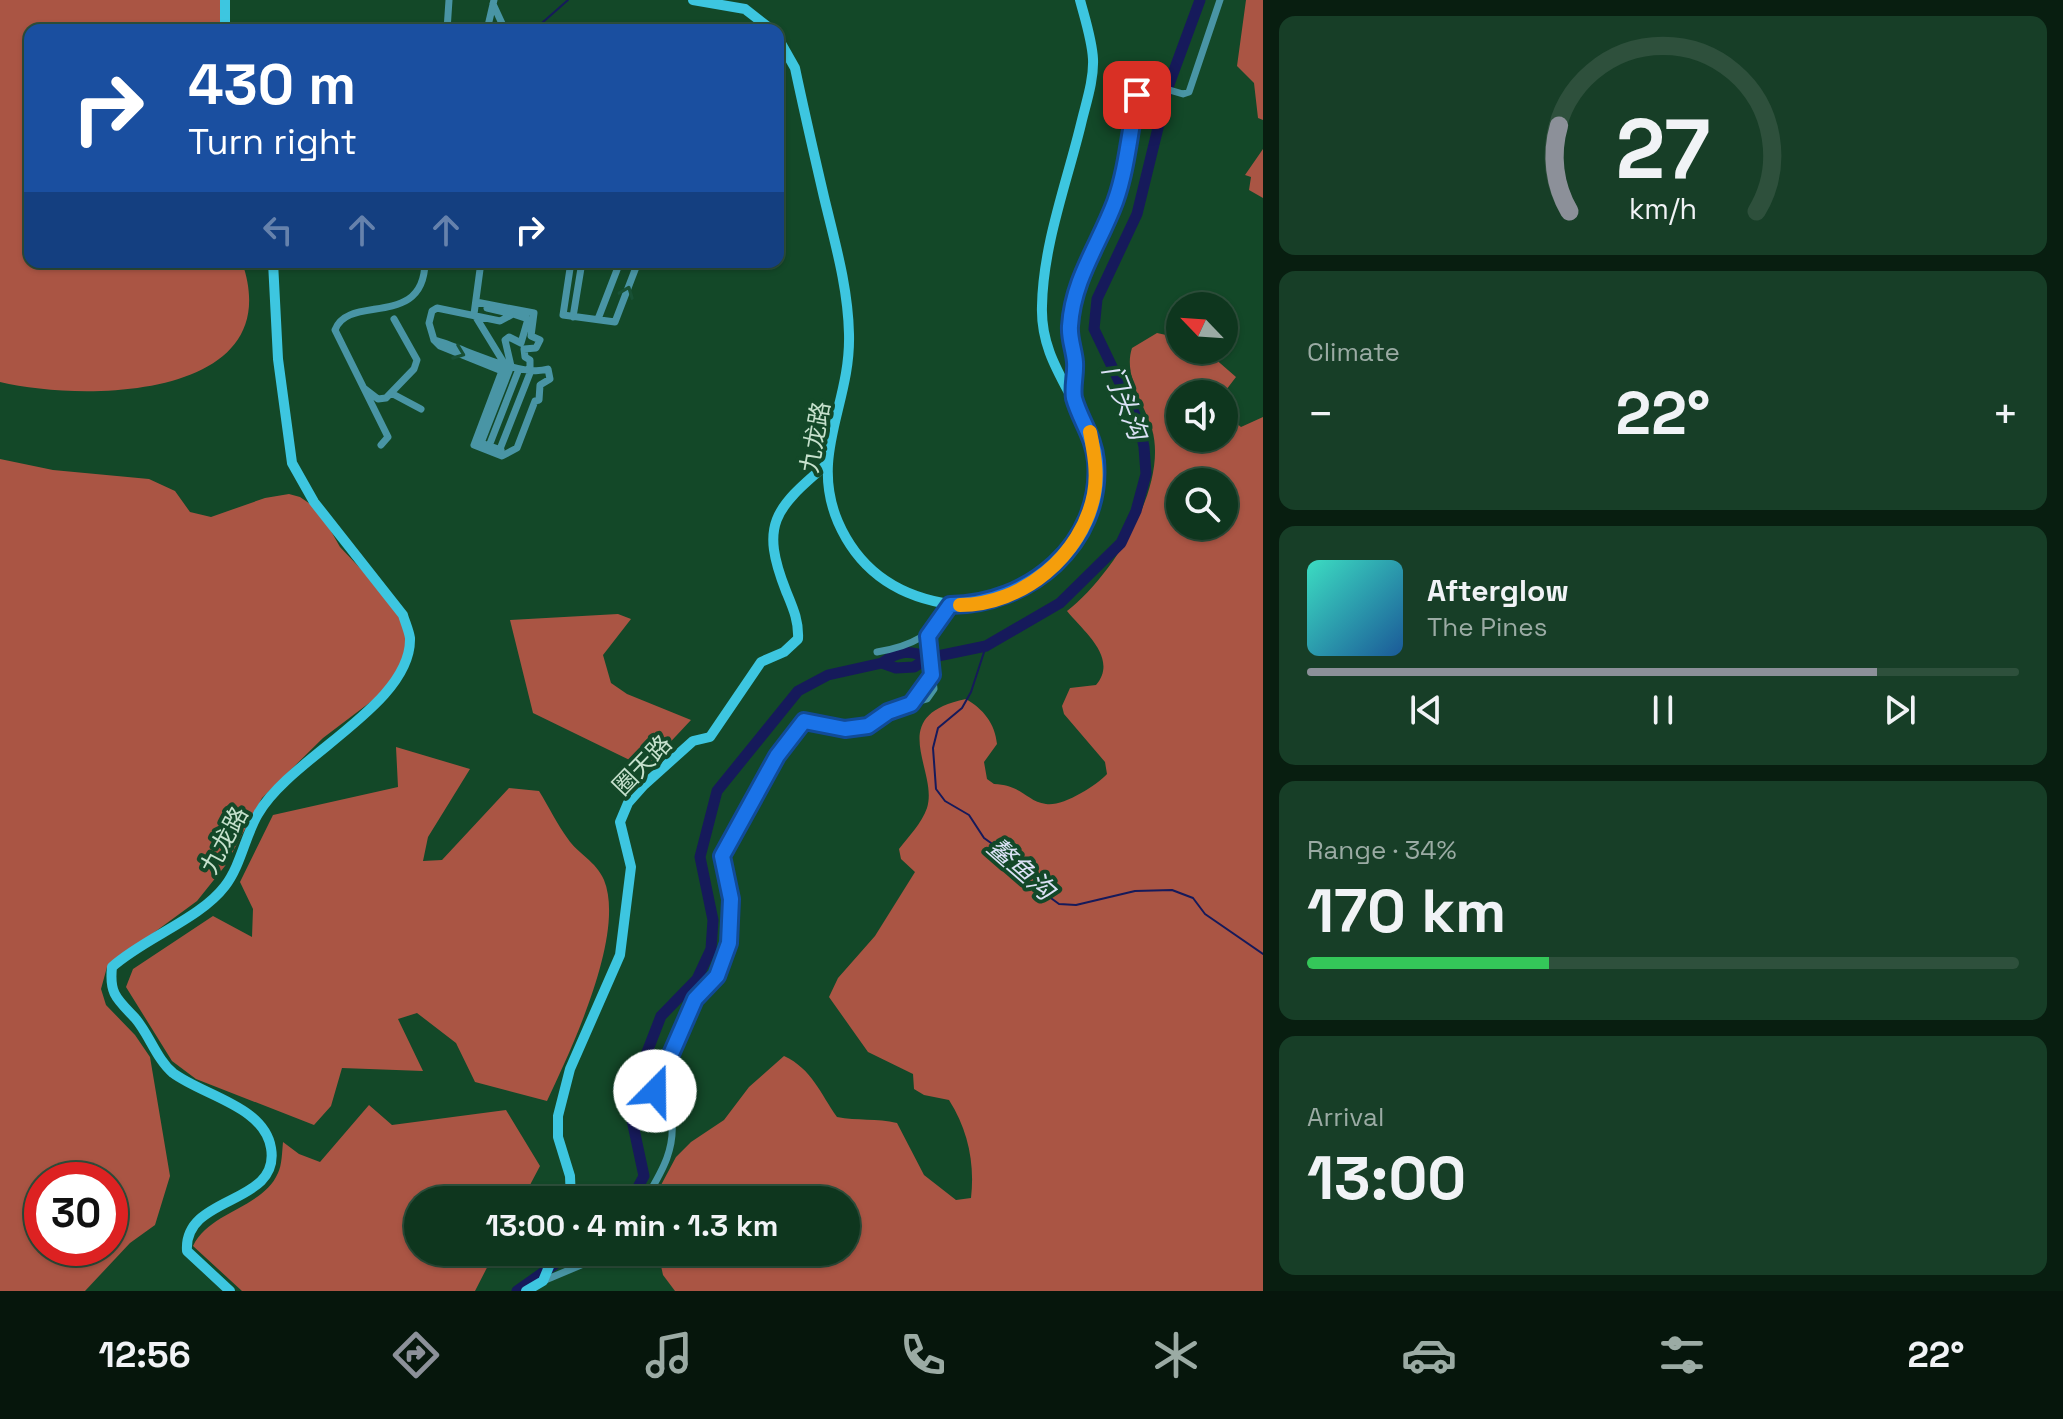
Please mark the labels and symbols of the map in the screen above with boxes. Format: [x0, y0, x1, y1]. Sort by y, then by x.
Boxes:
pin [1103, 61, 1171, 129]
one-way arrow [617, 286, 634, 300]
north arrow [1166, 292, 1238, 364]
one-way arrow [451, 343, 465, 360]
water label: 门头沟 [1095, 359, 1156, 447]
street label: 九龙路 [793, 399, 837, 475]
street label: 圈天路 [606, 728, 678, 802]
street label: 九龙路 [193, 801, 255, 879]
water label: 鳌鱼沟 [980, 831, 1064, 909]
position arrow [613, 1049, 697, 1133]
speed limit sign: 30 [24, 1162, 128, 1266]

